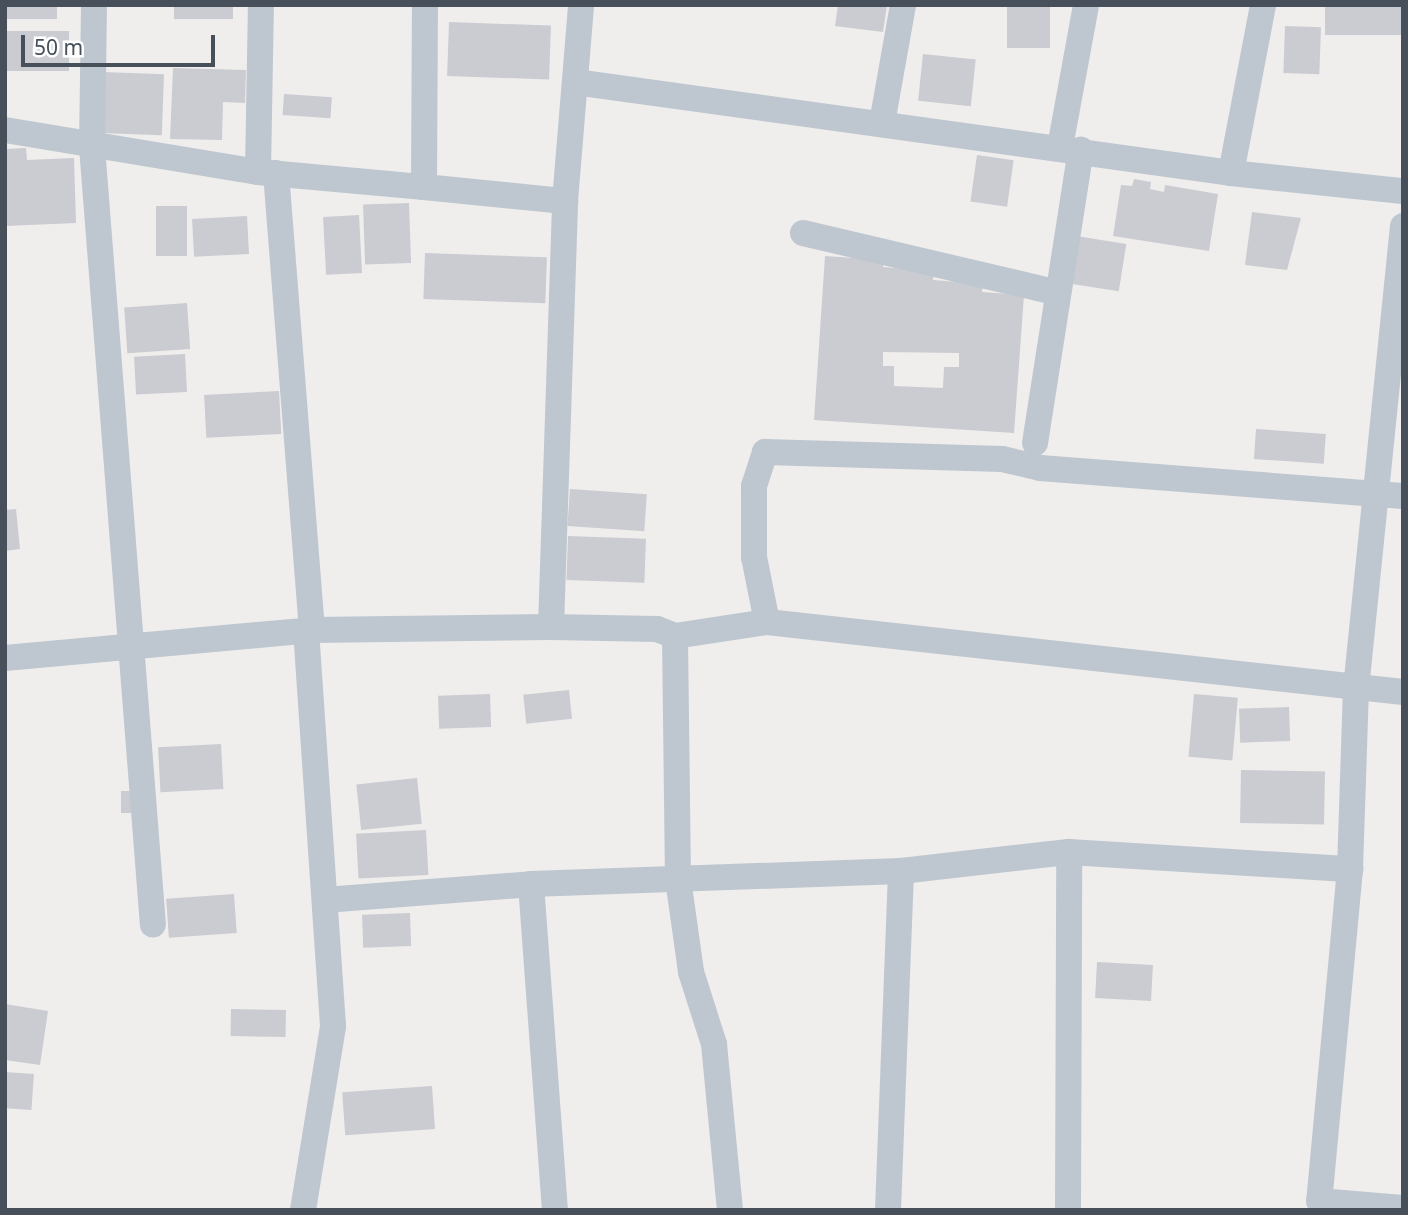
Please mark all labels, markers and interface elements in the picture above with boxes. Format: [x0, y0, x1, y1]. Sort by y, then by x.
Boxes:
scale bar [24, 21, 219, 65]
text: 50 m [34, 33, 83, 61]

